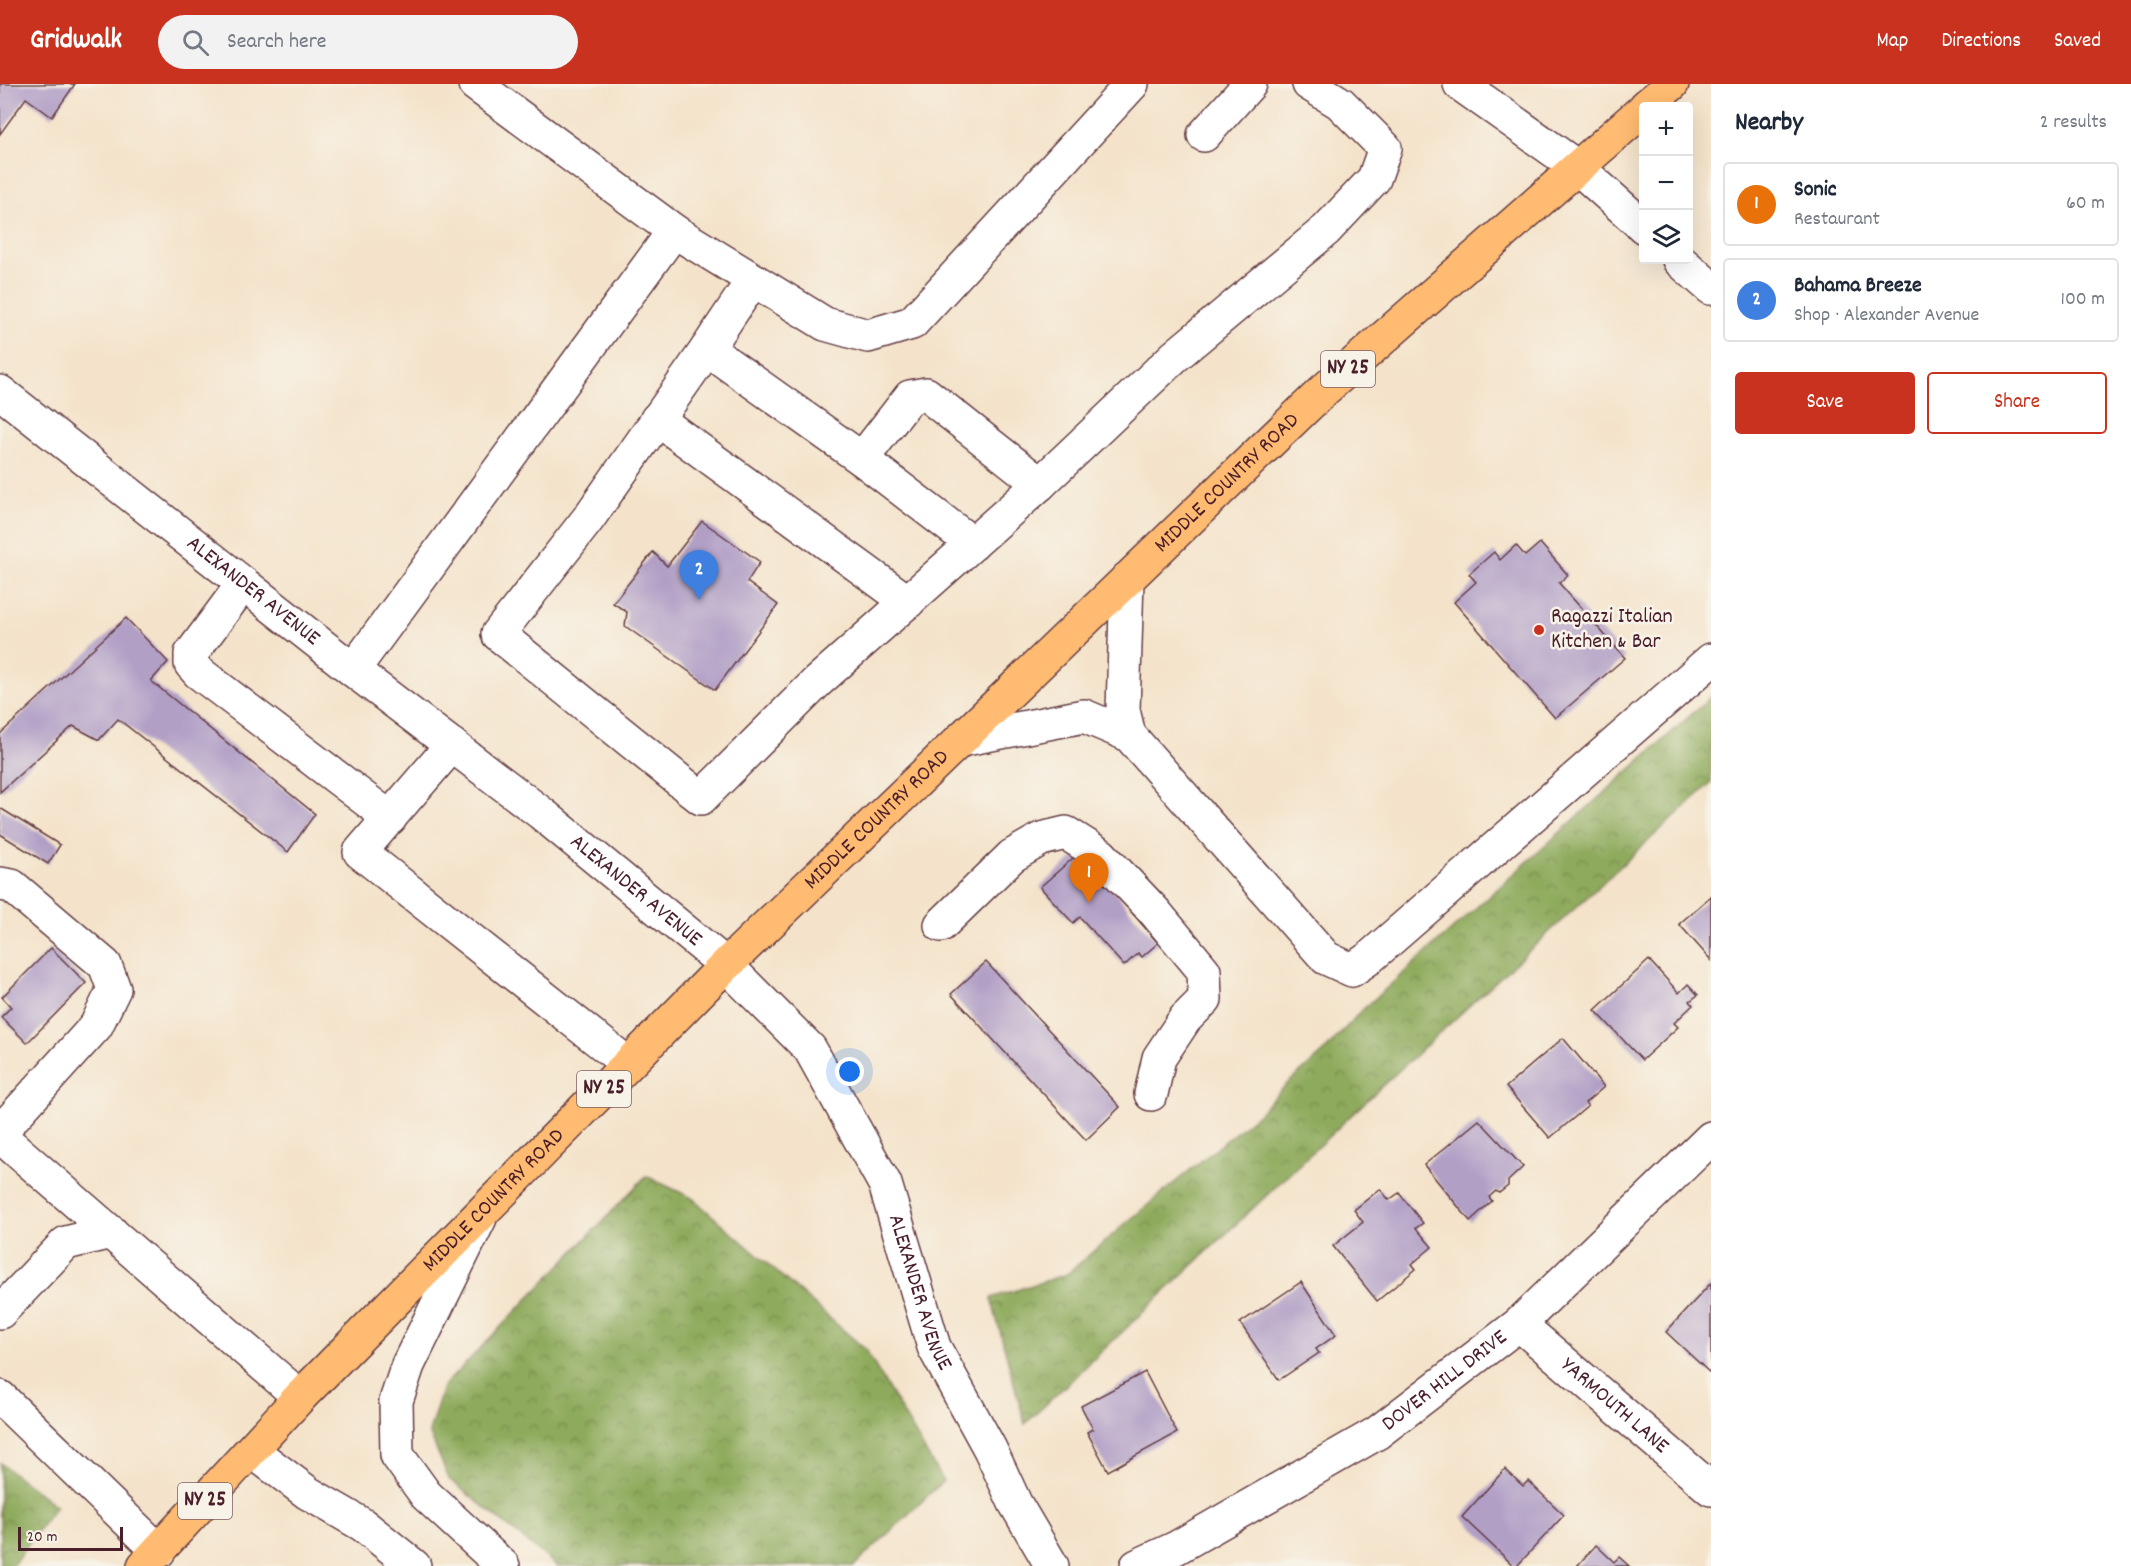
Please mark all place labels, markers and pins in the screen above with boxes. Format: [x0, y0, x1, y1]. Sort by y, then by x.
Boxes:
pin: 2 [680, 550, 718, 600]
place label: Ragazzi Italian Kitchen & Bar [1551, 602, 1673, 658]
marker: Ragazzi Italian Kitchen & Bar [1532, 623, 1546, 637]
pin: 1 [1070, 854, 1108, 903]

